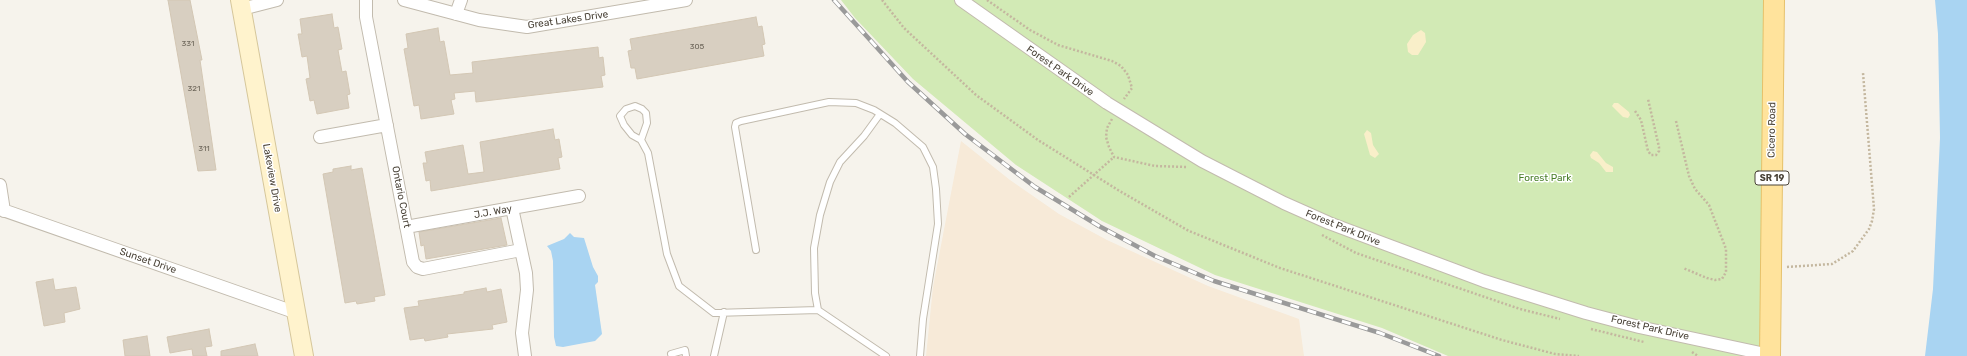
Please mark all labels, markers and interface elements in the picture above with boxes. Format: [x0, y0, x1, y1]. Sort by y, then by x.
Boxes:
street label: Great Lakes Drive [527, 8, 609, 32]
house number: 331 [182, 39, 194, 49]
house number: 305 [690, 42, 704, 52]
street label: Forest Park Drive [1024, 43, 1096, 99]
house number: 321 [188, 84, 200, 94]
street label: Cicero Road [1766, 102, 1778, 158]
street label: Lakeview Drive [260, 143, 284, 213]
house number: 311 [198, 144, 210, 154]
street label: Ontario Court [389, 165, 413, 229]
road number: SR 19 [1755, 171, 1789, 185]
park label: Forest Park [1518, 172, 1572, 184]
street label: J.J. Way [473, 203, 513, 221]
street label: Forest Park Drive [1304, 208, 1382, 248]
street label: Sunset Drive [118, 246, 178, 276]
street label: Forest Park Drive [1610, 313, 1690, 343]

